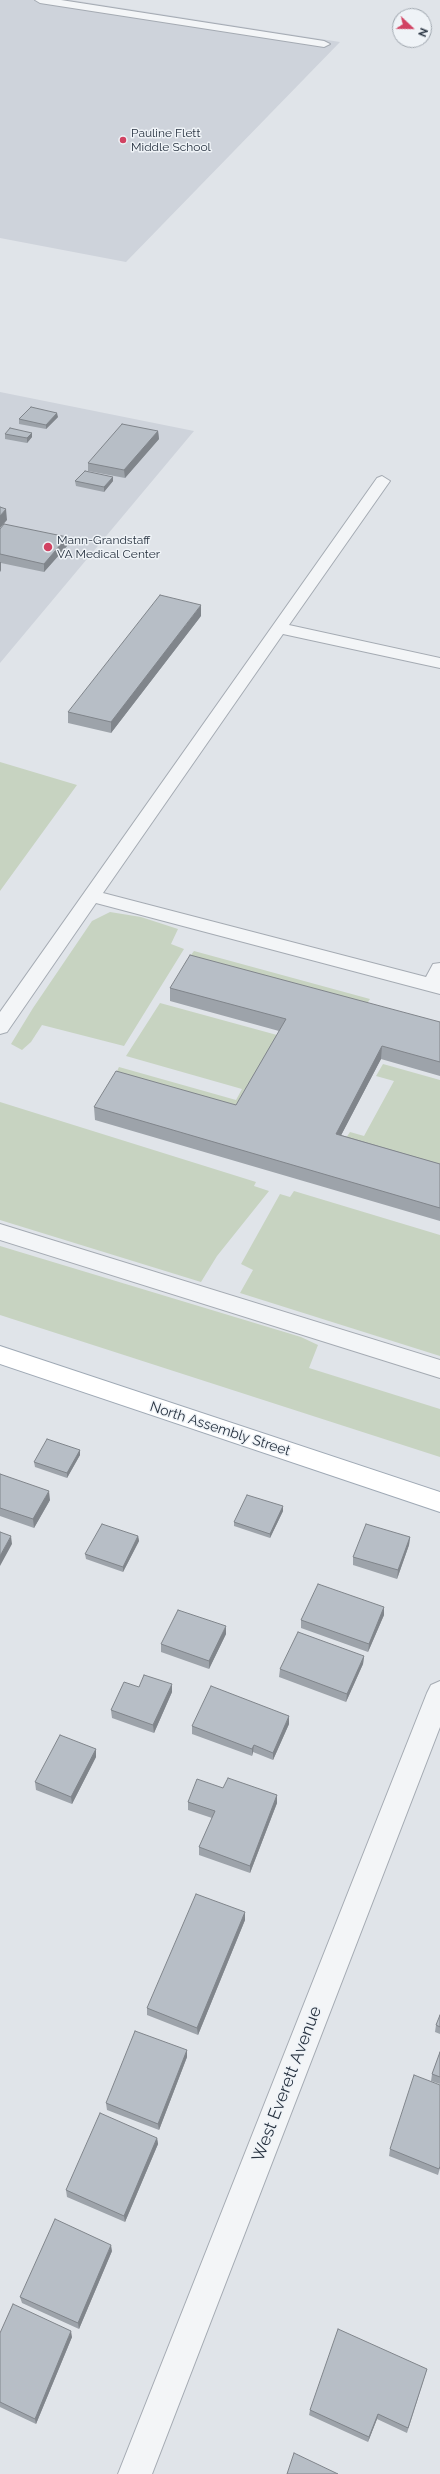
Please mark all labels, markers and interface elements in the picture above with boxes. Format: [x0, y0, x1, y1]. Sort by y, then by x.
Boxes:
north arrow [392, 8, 432, 48]
text: N [415, 26, 430, 39]
place label: Pauline Flett Middle School [131, 126, 211, 154]
marker: Pauline Flett Middle School [118, 135, 128, 145]
place label: Mann-Grandstaff VA Medical Center [57, 533, 160, 561]
marker: Mann-Grandstaff VA Medical Center [42, 541, 54, 553]
street label: North Assembly Street [148, 1398, 292, 1460]
street label: West Everett Avenue [248, 2004, 326, 2164]

